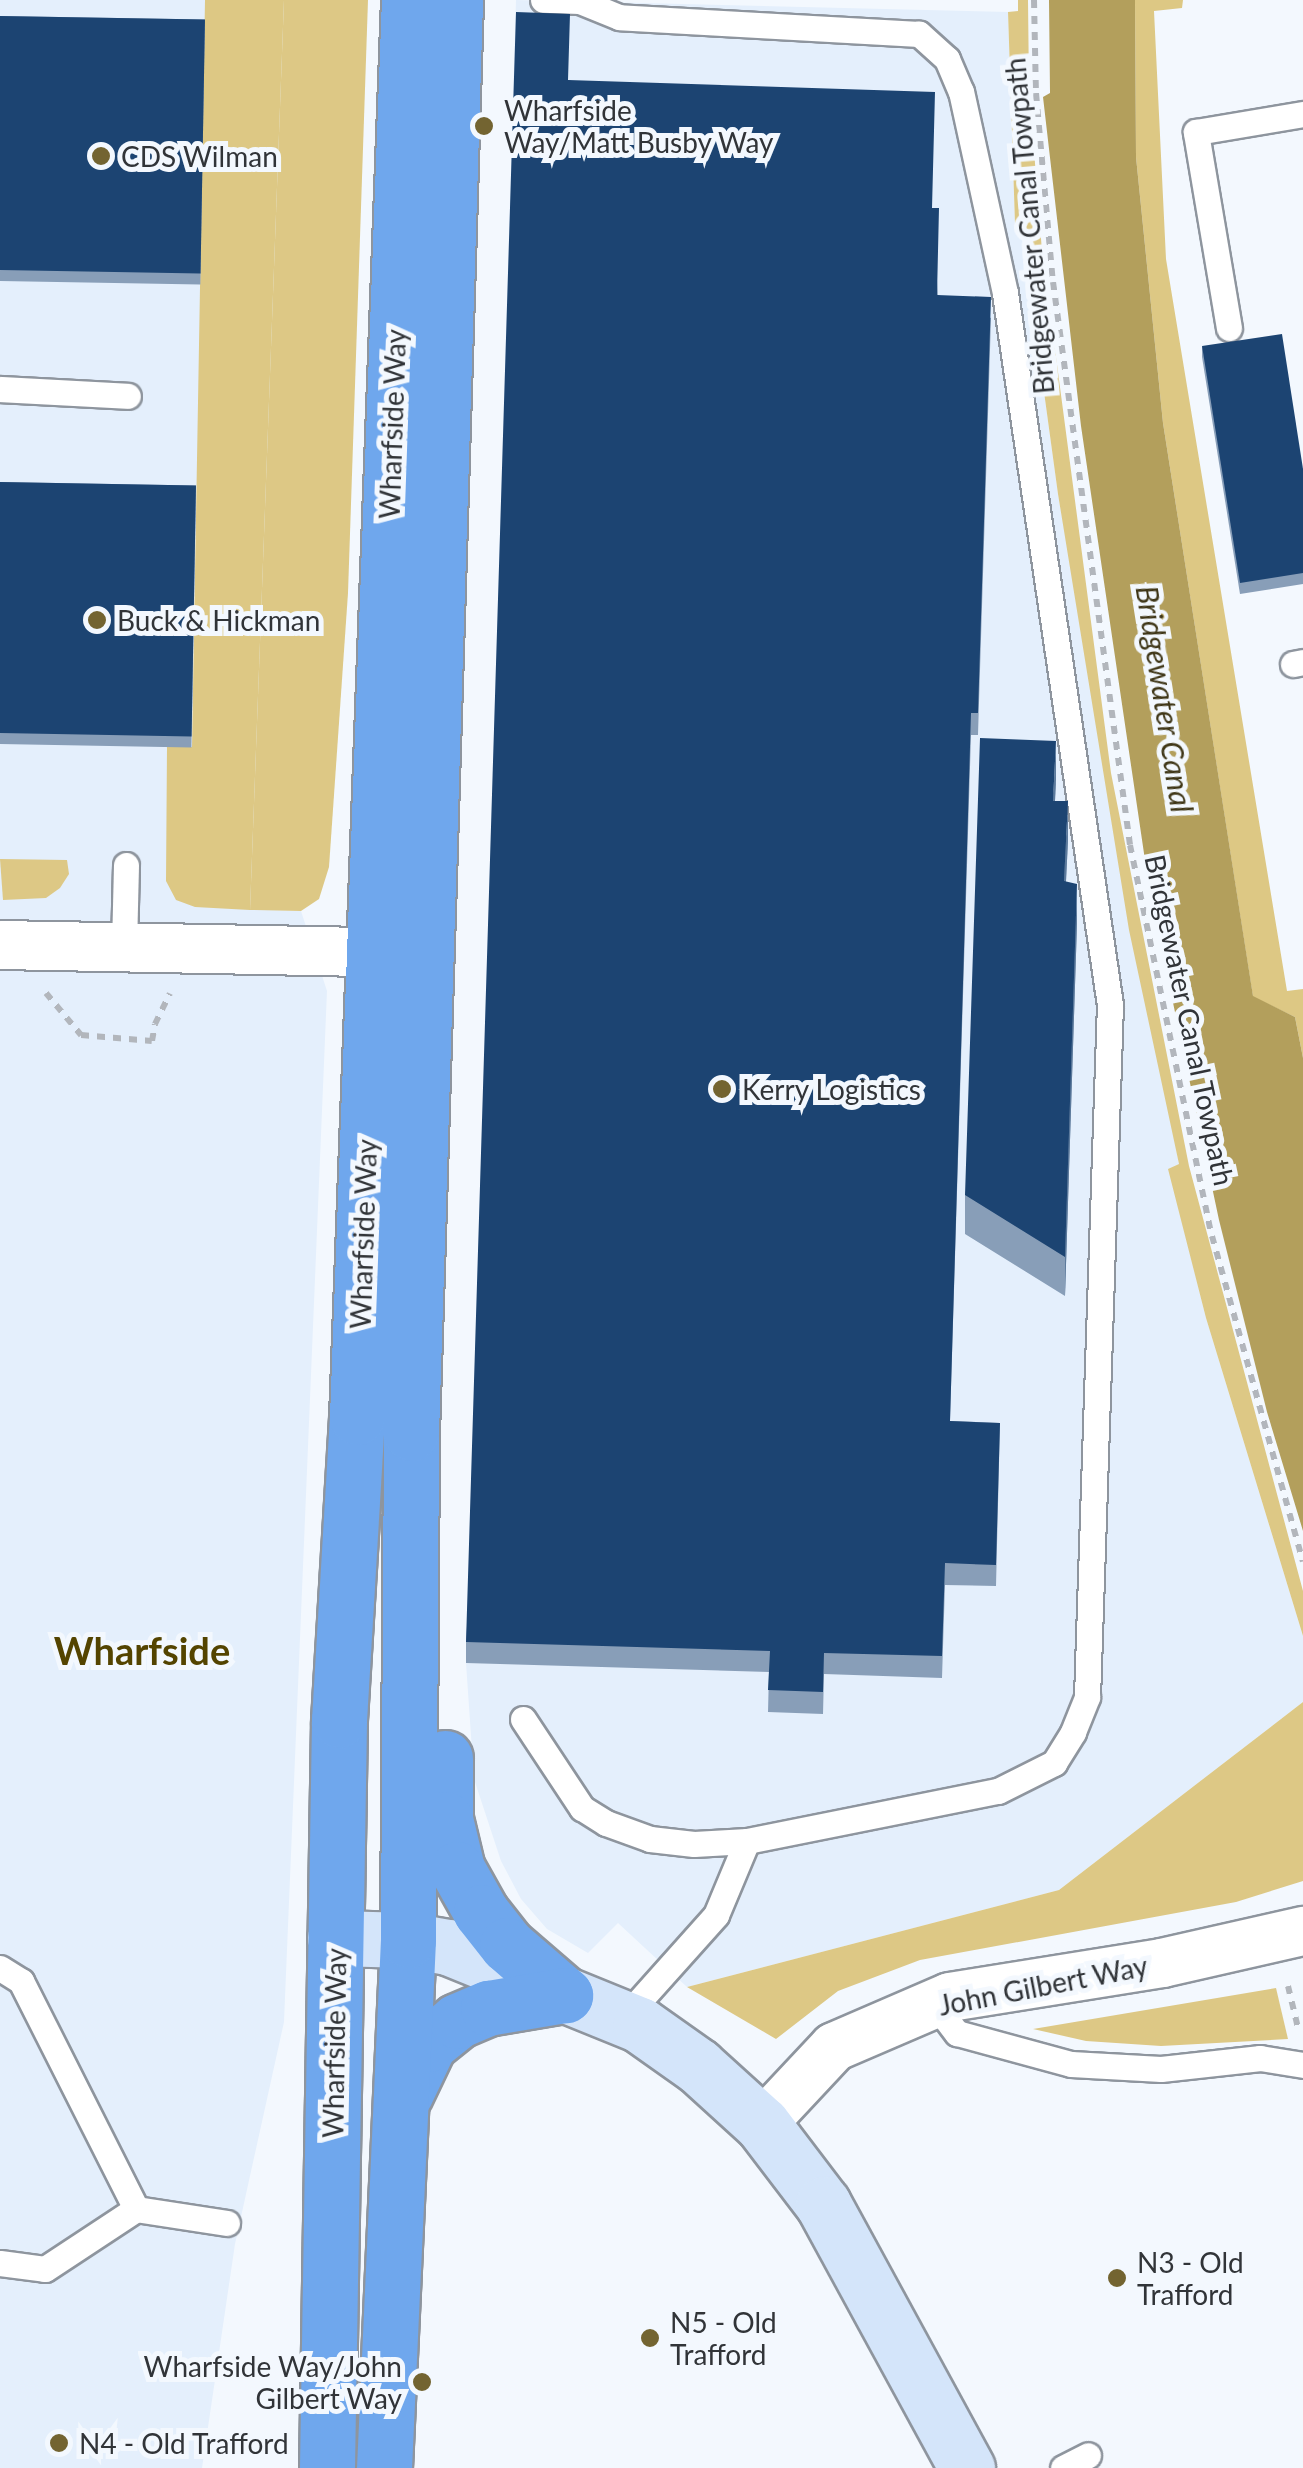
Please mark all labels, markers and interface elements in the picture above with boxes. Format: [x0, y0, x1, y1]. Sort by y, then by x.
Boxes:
street label: Bridgewater Canal Towpath [997, 56, 1061, 396]
place label: Wharfside Way/Matt Busby Way [504, 93, 775, 159]
marker: Wharfside Way/Matt Busby Way [473, 115, 495, 137]
place label: CDS Wilman [121, 139, 278, 173]
marker: CDS Wilman [90, 145, 112, 167]
street label: Wharfside Way [372, 328, 412, 520]
water label: Bridgewater Canal [1129, 583, 1201, 815]
place label: Buck & Hickman [117, 603, 320, 637]
marker: Buck & Hickman [86, 609, 108, 631]
street label: Bridgewater Canal Towpath [1138, 851, 1242, 1189]
place label: Kerry Logistics [742, 1072, 922, 1106]
marker: Kerry Logistics [711, 1078, 733, 1100]
street label: Wharfside Way [343, 1138, 383, 1330]
district label: Wharfside [54, 1628, 230, 1674]
street label: Wharfside Way [316, 1948, 352, 2138]
street label: John Gilbert Way [935, 1948, 1151, 2022]
place label: N3 - Old Trafford [1137, 2245, 1244, 2311]
marker: N3 - Old Trafford [1106, 2267, 1128, 2289]
place label: N5 - Old Trafford [670, 2305, 777, 2371]
marker: N5 - Old Trafford [639, 2327, 661, 2349]
place label: Wharfside Way/John Gilbert Way [143, 2349, 402, 2415]
marker: Wharfside Way/John Gilbert Way [411, 2371, 433, 2393]
place label: N4 - Old Trafford [79, 2426, 289, 2460]
marker: N4 - Old Trafford [48, 2432, 70, 2454]

